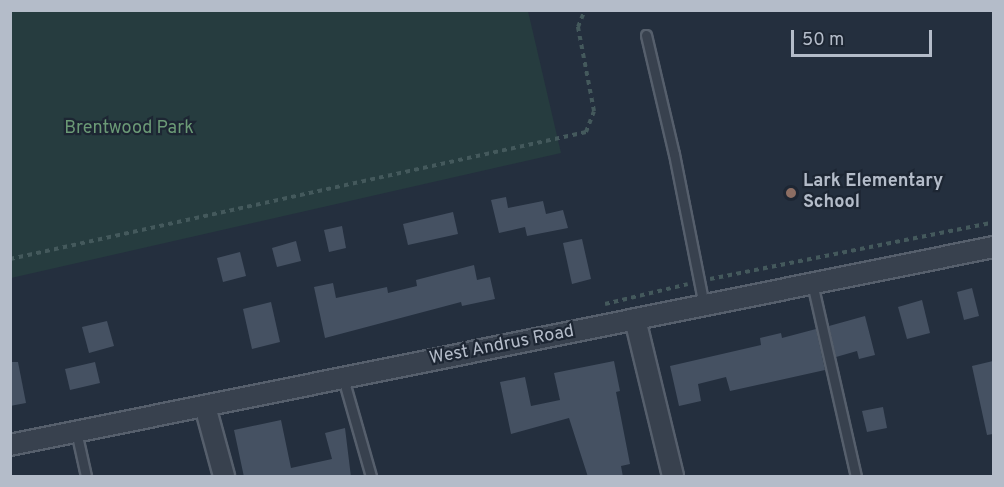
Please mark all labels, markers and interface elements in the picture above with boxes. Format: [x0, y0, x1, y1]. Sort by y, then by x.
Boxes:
scale bar [794, 18, 935, 56]
text: 50 m [802, 29, 844, 52]
park label: Brentwood Park [64, 118, 194, 140]
place label: Lark Elementary School [803, 172, 943, 214]
marker: Lark Elementary School [784, 186, 798, 200]
street label: West Andrus Road [427, 321, 577, 371]

